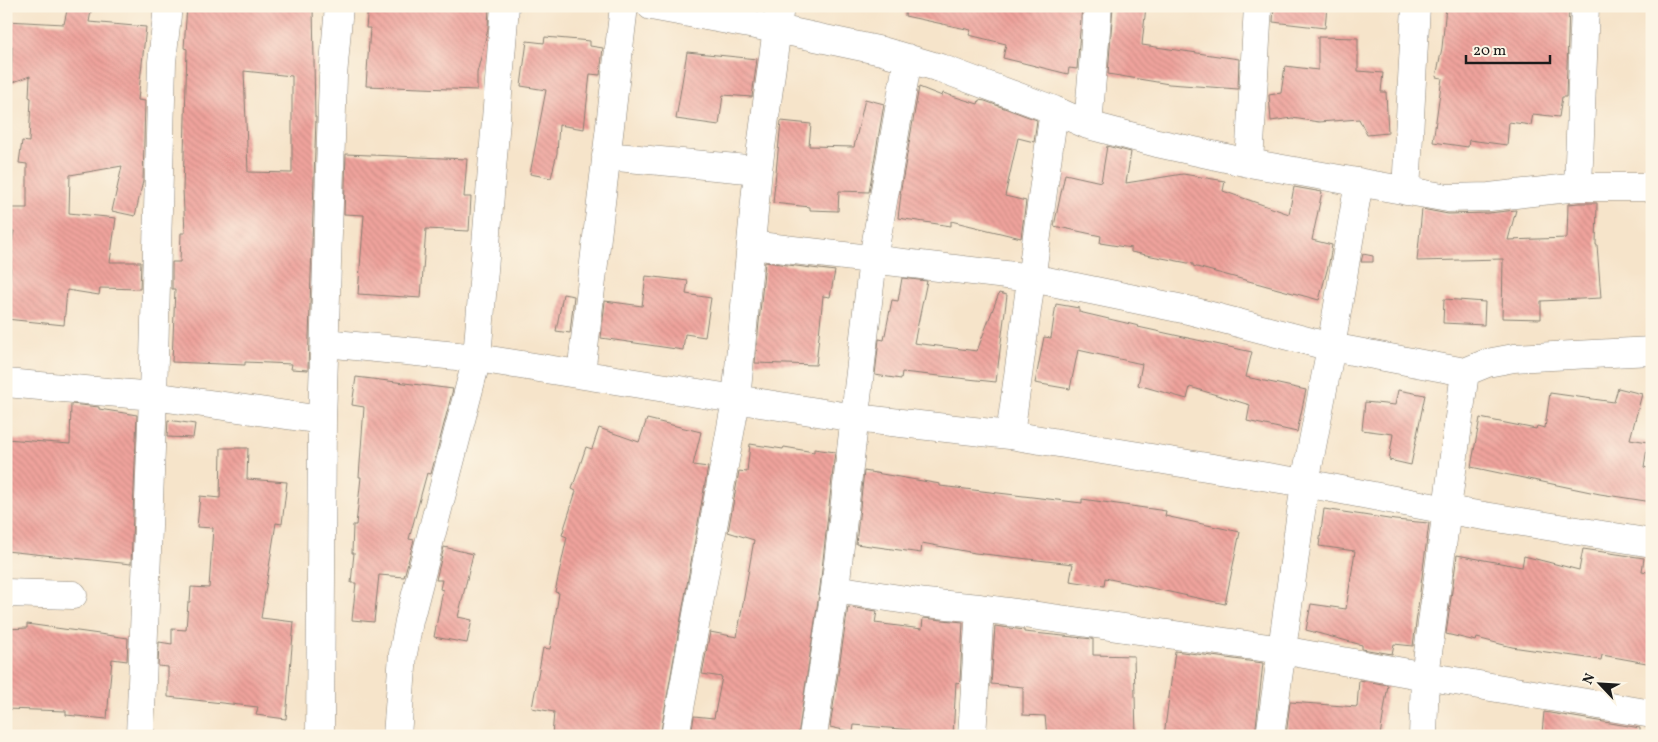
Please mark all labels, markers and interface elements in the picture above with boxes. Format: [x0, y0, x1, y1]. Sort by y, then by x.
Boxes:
scale bar [1466, 32, 1549, 64]
text: 20 m [1473, 41, 1506, 62]
north arrow [1576, 660, 1626, 710]
text: N [1579, 671, 1600, 688]

